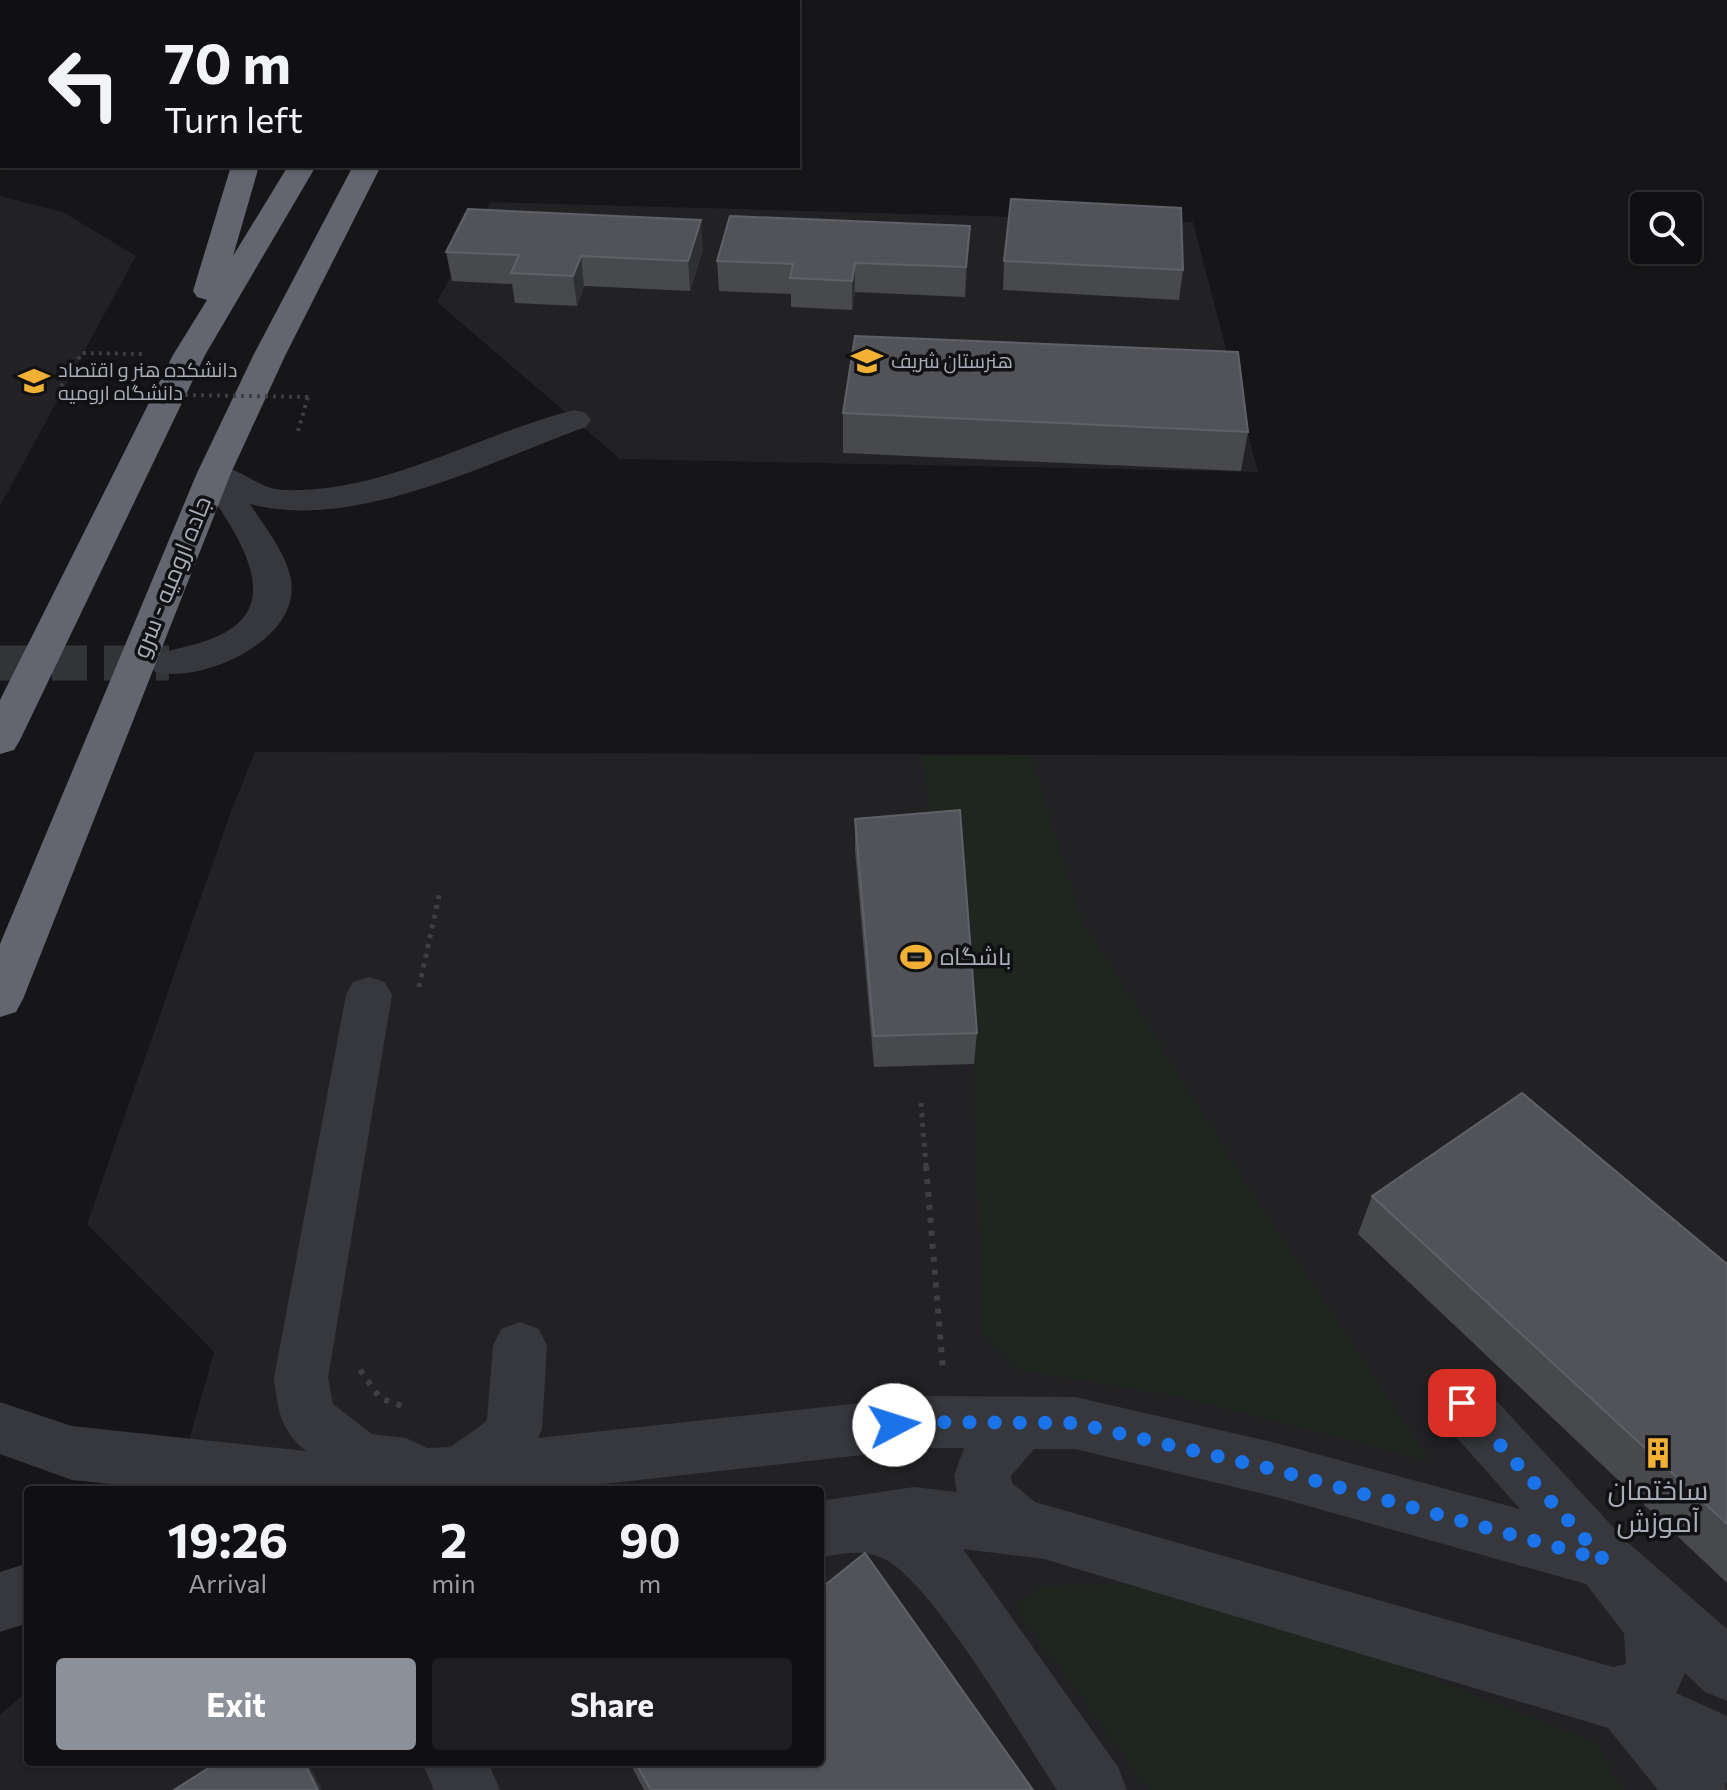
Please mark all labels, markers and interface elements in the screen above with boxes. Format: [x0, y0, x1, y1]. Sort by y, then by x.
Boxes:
text: 70 m [164, 27, 291, 96]
icon: left [32, 32, 136, 136]
text: Turn left [164, 96, 303, 140]
map controls [1630, 192, 1702, 264]
button: search [1630, 192, 1702, 264]
school or university icon: هنرستان شریف [850, 344, 884, 378]
place label: هنرستان شریف [891, 348, 1013, 374]
place label: دانشکده هنر و اقتصاد دانشگاه ارومیه [58, 357, 237, 405]
school or university icon: دانشکده هنر و اقتصاد دانشگاه ارومیه [17, 364, 51, 398]
street label: جاده ارومیه - سرو [125, 491, 216, 662]
sports icon: باشگاه [899, 940, 933, 974]
place label: باشگاه [940, 941, 1011, 970]
pin [1428, 1369, 1496, 1437]
icon: arrive [1440, 1381, 1484, 1425]
position arrow [852, 1383, 936, 1467]
building icon: ساختمان آموزش [1641, 1436, 1675, 1470]
place label: ساختمان آموزش [1608, 1472, 1709, 1539]
text: 19:26 [167, 1509, 288, 1568]
text: 2 [440, 1509, 467, 1568]
text: 90 [619, 1509, 681, 1568]
text: Arrival [188, 1567, 267, 1598]
text: min [431, 1567, 476, 1598]
text: m [638, 1567, 661, 1598]
button: Exit [56, 1658, 416, 1750]
button: Share [432, 1658, 792, 1750]

